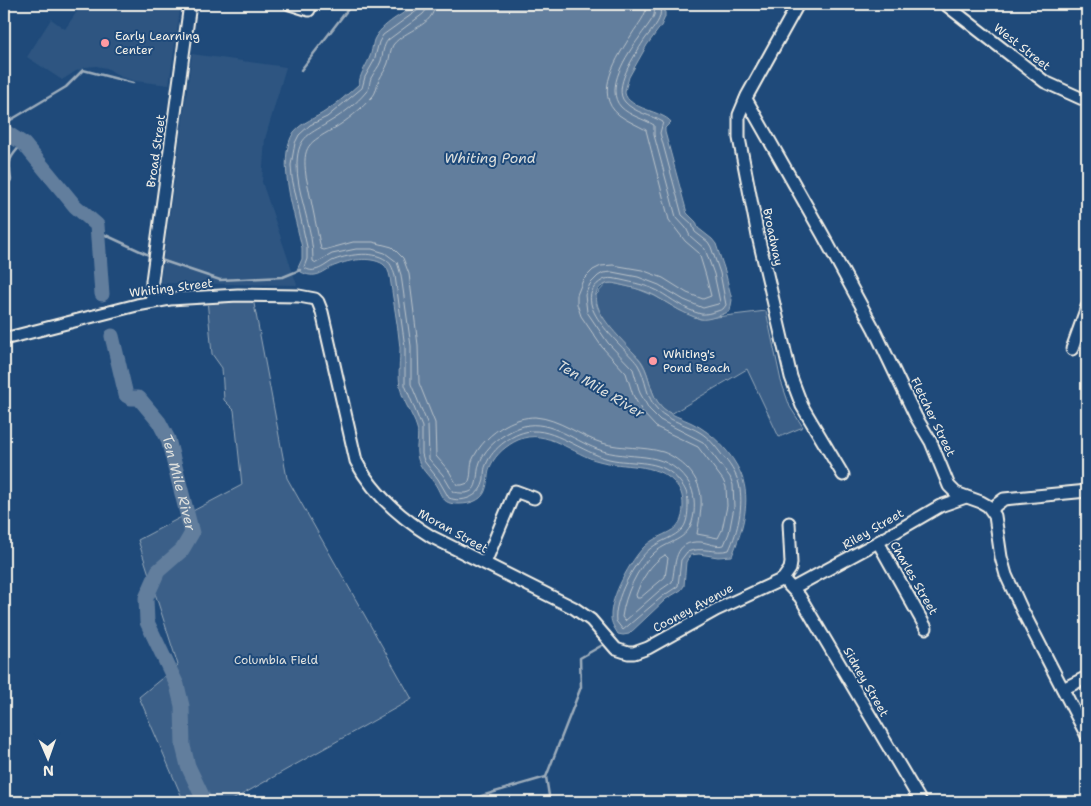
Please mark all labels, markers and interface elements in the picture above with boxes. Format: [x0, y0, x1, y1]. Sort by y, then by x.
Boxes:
street label: West Street [990, 20, 1054, 74]
place label: Early Learning Center [115, 28, 200, 58]
marker: Early Learning Center [99, 37, 111, 49]
street label: Broad Street [143, 113, 169, 189]
water label: Whiting Pond [444, 149, 536, 167]
street label: Broadway [759, 207, 787, 267]
street label: Whiting Street [128, 275, 214, 301]
place label: Whiting's Pond Beach [663, 346, 730, 376]
marker: Whiting's Pond Beach [647, 355, 659, 367]
water label: Ten Mile River [554, 356, 648, 422]
street label: Fletcher Street [907, 375, 959, 459]
water label: Ten Mile River [158, 431, 200, 533]
street label: Moran Street [415, 505, 491, 557]
street label: Riley Street [840, 505, 906, 553]
street label: Charles Street [886, 538, 942, 618]
street label: Cooney Avenue [650, 580, 736, 636]
street label: Sidney Street [840, 644, 892, 720]
park label: Columbia Field [234, 652, 318, 668]
north arrow [22, 734, 72, 784]
text: N [43, 762, 54, 780]

